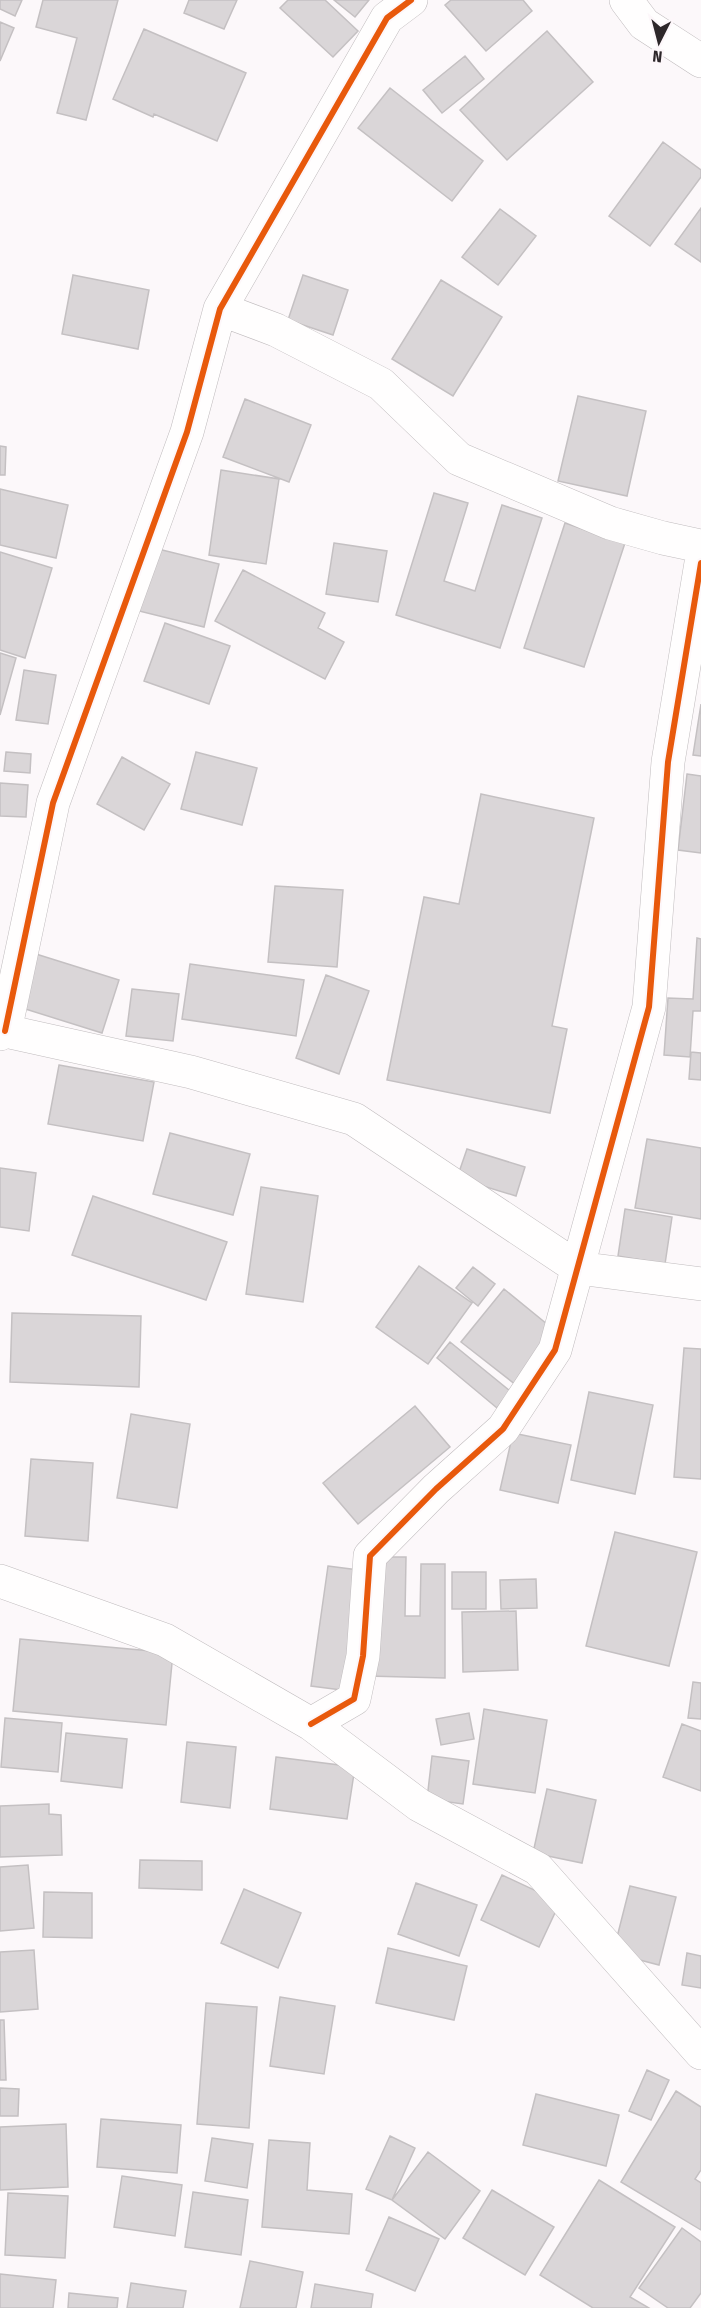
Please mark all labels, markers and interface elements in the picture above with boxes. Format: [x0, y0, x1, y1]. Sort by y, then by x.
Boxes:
north arrow [629, 12, 689, 72]
text: N [652, 46, 663, 66]

